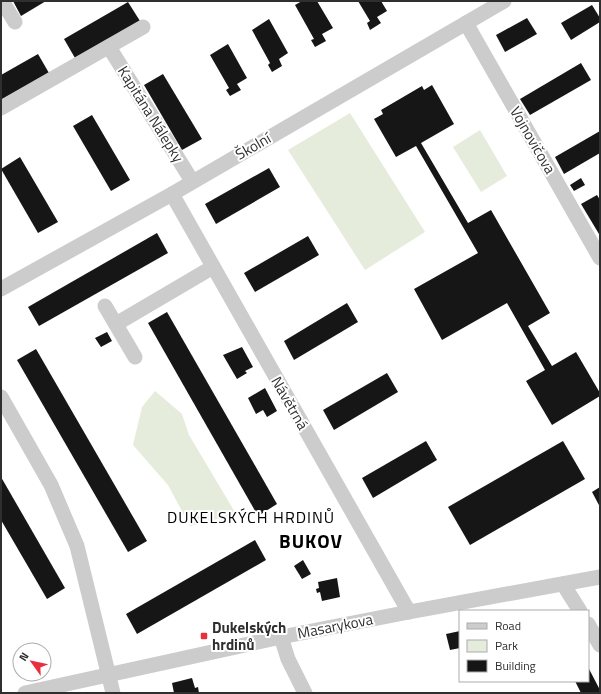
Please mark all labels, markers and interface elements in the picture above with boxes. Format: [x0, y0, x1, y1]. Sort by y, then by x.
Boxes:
street label: Kapitána Nálepky [112, 61, 190, 167]
street label: Vojnovičova [504, 102, 562, 178]
street label: Školní [231, 126, 277, 165]
street label: Návětrná [265, 372, 315, 434]
district label: DUKELSKÝCH HRDINŮ [167, 505, 335, 529]
district label: BUKOV [279, 526, 343, 555]
street label: Masarykova [295, 607, 375, 645]
legend [459, 610, 589, 682]
place label: Dukelských hrdinů [212, 616, 286, 656]
text: Road [495, 616, 521, 635]
marker: Dukelských hrdinů [199, 631, 209, 641]
text: Park [495, 636, 518, 655]
north arrow [12, 642, 52, 682]
text: N [15, 649, 32, 664]
text: Building [495, 656, 536, 675]

